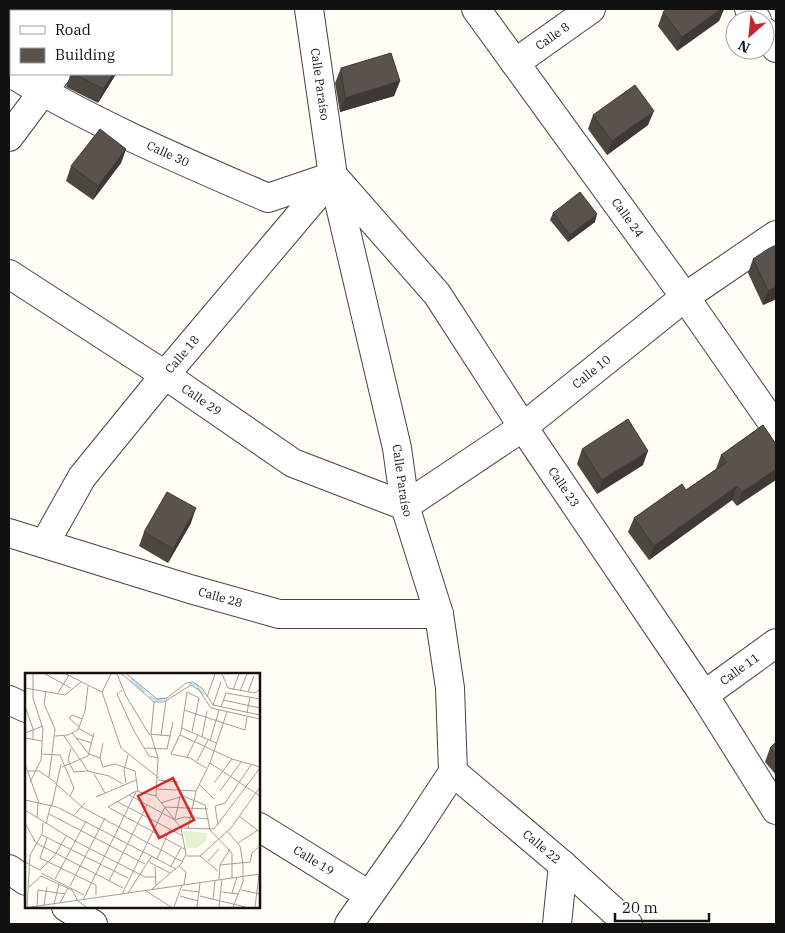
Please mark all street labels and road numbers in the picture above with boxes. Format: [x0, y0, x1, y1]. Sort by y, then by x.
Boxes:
street label: Calle 8 [532, 19, 572, 53]
street label: Calle Paraíso [308, 47, 333, 122]
street label: Calle 30 [144, 137, 192, 170]
street label: Calle 24 [609, 195, 647, 240]
street label: Calle 18 [162, 332, 202, 376]
street label: Calle 10 [569, 352, 613, 392]
street label: Calle 29 [179, 381, 225, 419]
street label: Calle Paraíso [390, 443, 416, 519]
street label: Calle 23 [545, 464, 583, 510]
street label: Calle 28 [197, 584, 244, 610]
street label: Calle 11 [717, 650, 762, 688]
street label: Calle 22 [520, 826, 564, 867]
street label: Calle 19 [291, 842, 337, 878]

